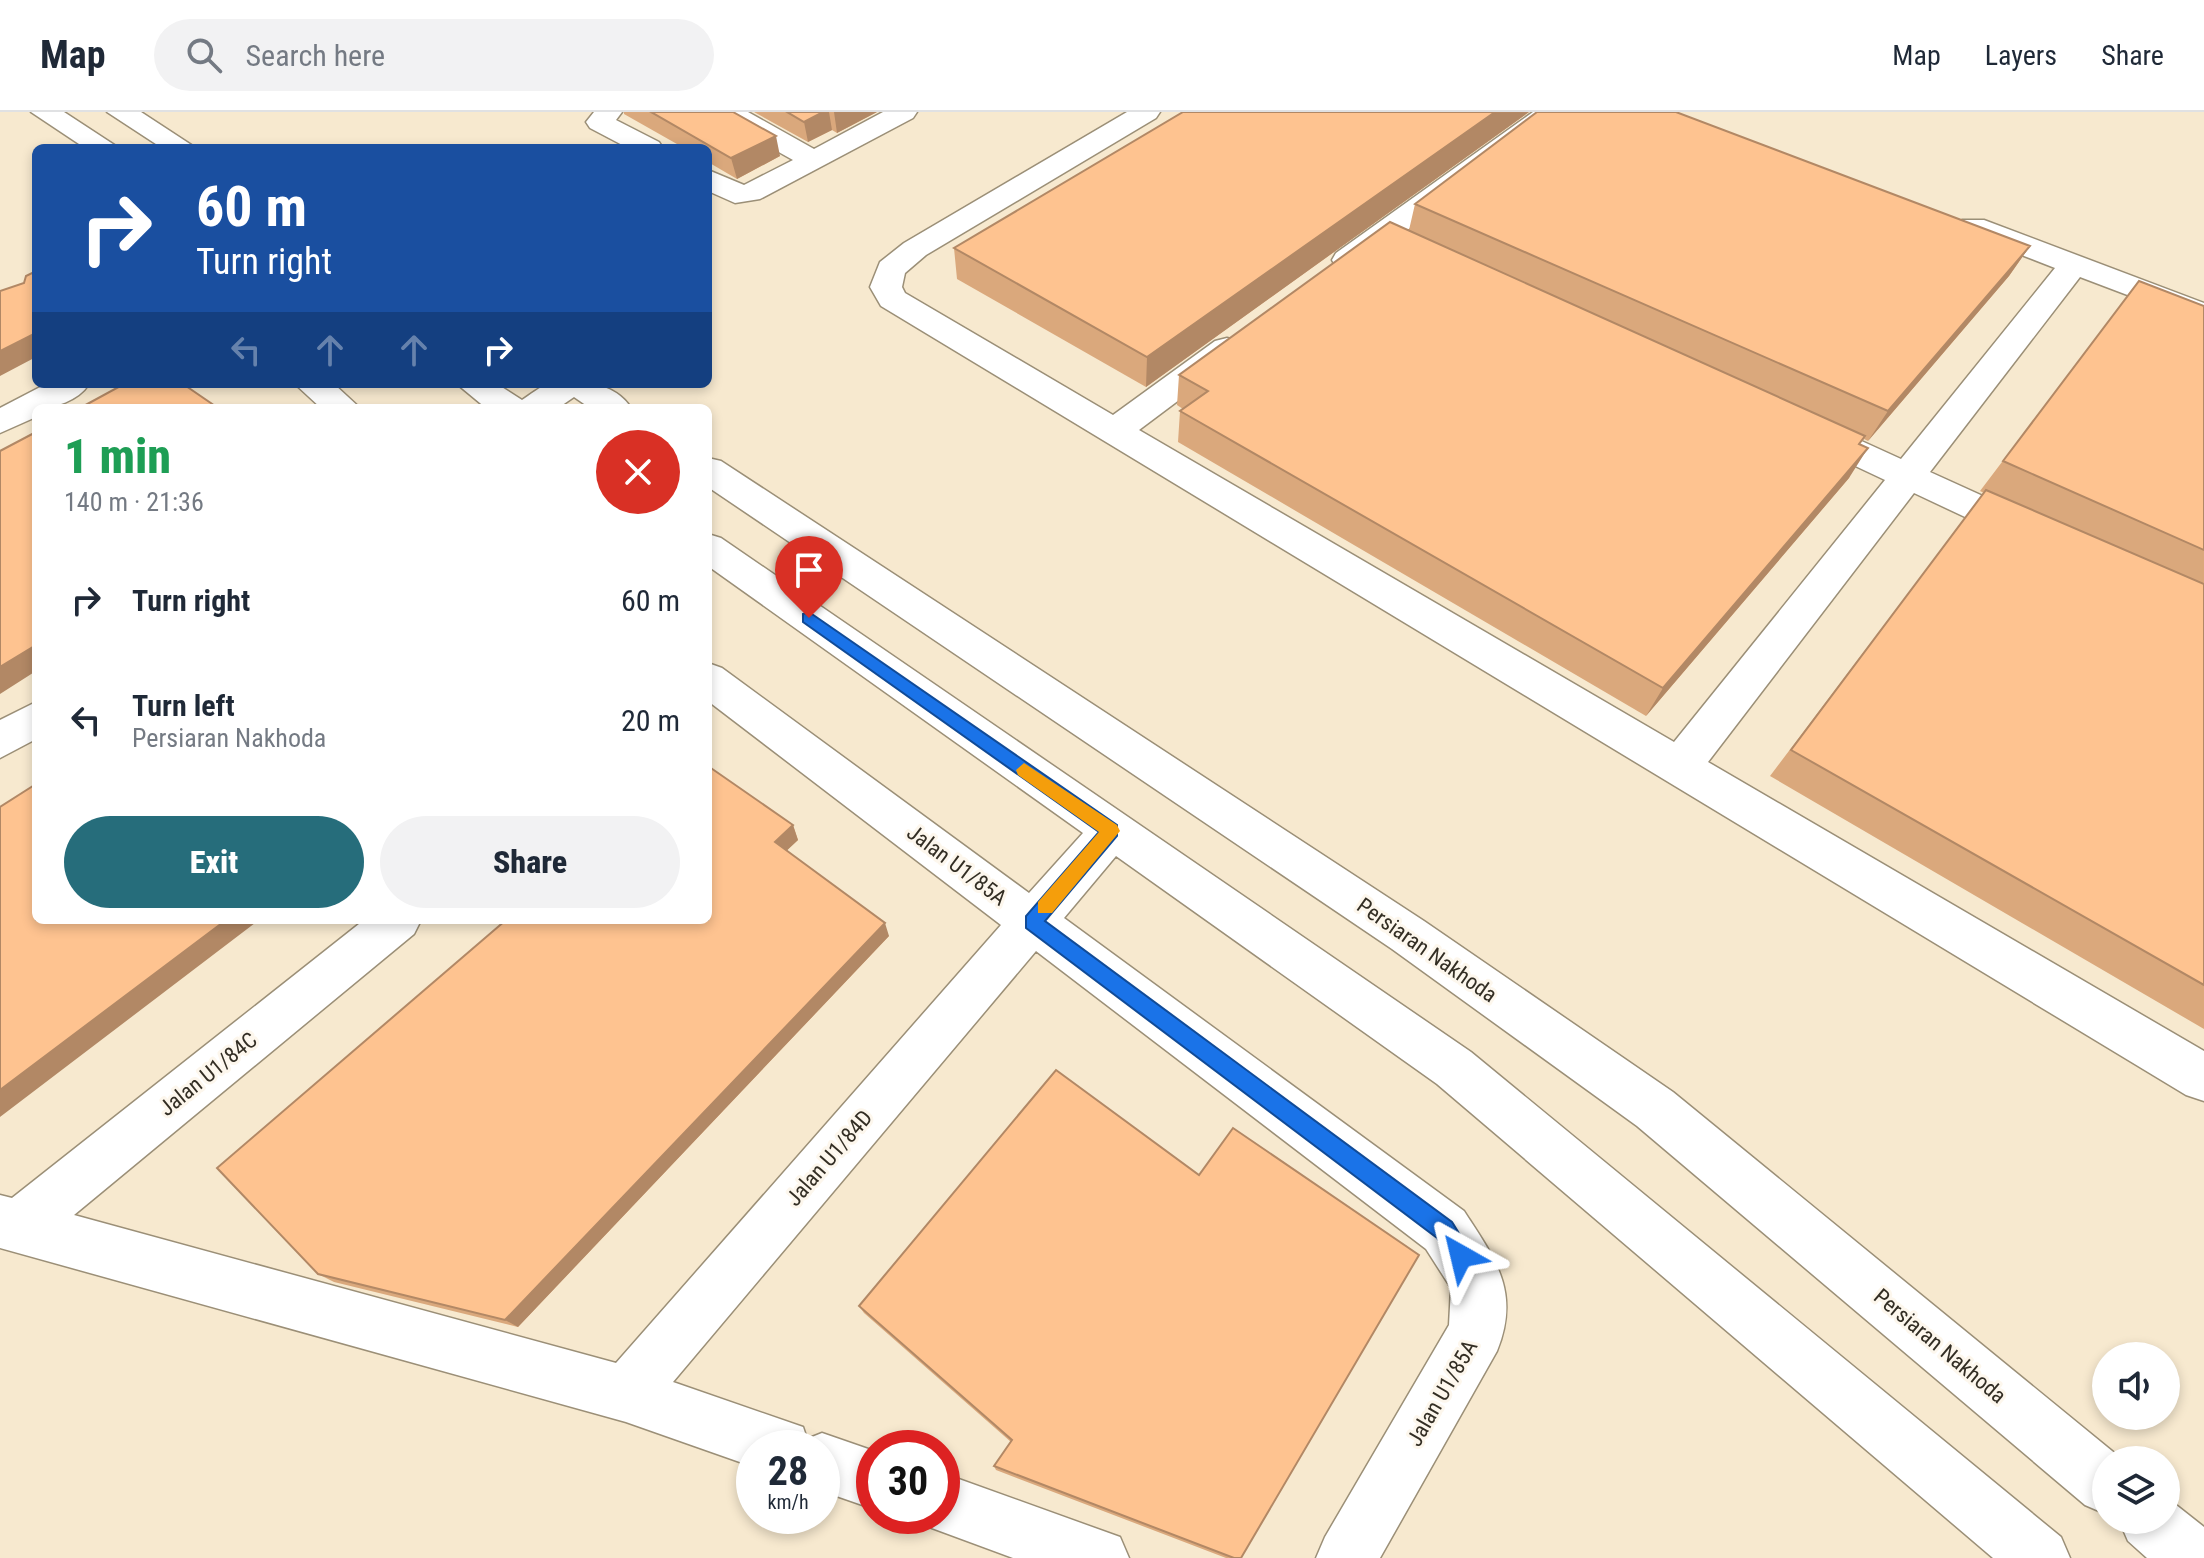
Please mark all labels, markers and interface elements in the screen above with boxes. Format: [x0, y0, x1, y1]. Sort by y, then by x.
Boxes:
search box [154, 19, 714, 91]
text: Map [40, 33, 106, 77]
icon: search [182, 33, 226, 77]
text: Search here [246, 38, 385, 73]
text: Map [1892, 39, 1941, 72]
text: Layers [1985, 39, 2057, 72]
text: Share [2101, 39, 2164, 72]
text: 60 m [196, 174, 307, 240]
icon: right [64, 176, 168, 280]
text: Turn right [196, 241, 332, 283]
icon: left [224, 328, 268, 372]
icon: ahead [308, 328, 352, 372]
icon: ahead [392, 328, 436, 372]
icon: right [476, 328, 520, 372]
text: 1 min [64, 428, 171, 485]
button: close [596, 430, 680, 514]
text: 140 m · 21:36 [64, 487, 204, 517]
pin [775, 536, 843, 618]
icon: arrive [787, 548, 831, 592]
icon: right [64, 578, 108, 622]
text: Turn right [132, 583, 250, 618]
text: 60 m [621, 583, 680, 618]
text: Turn left [132, 688, 235, 723]
icon: left [64, 698, 108, 742]
text: 20 m [621, 703, 680, 738]
text: Persiaran Nakhoda [132, 723, 326, 753]
button: Exit [64, 816, 364, 908]
button: Share [380, 816, 680, 908]
street label: Jalan U1/85A [902, 819, 1012, 911]
street label: Persiaran Nakhoda [1352, 893, 1502, 1007]
street label: Jalan U1/84C [154, 1027, 262, 1121]
street label: Jalan U1/84D [781, 1105, 877, 1211]
position arrow [1419, 1214, 1503, 1298]
street label: Persiaran Nakhoda [1869, 1284, 2011, 1408]
street label: Jalan U1/85A [1402, 1335, 1483, 1450]
map controls [2092, 1342, 2180, 1534]
button: sound [2092, 1342, 2180, 1430]
speed limit sign: 30 [856, 1430, 960, 1534]
button: layers [2092, 1446, 2180, 1534]
text: 28 [768, 1448, 808, 1495]
text: km/h [767, 1490, 809, 1514]

